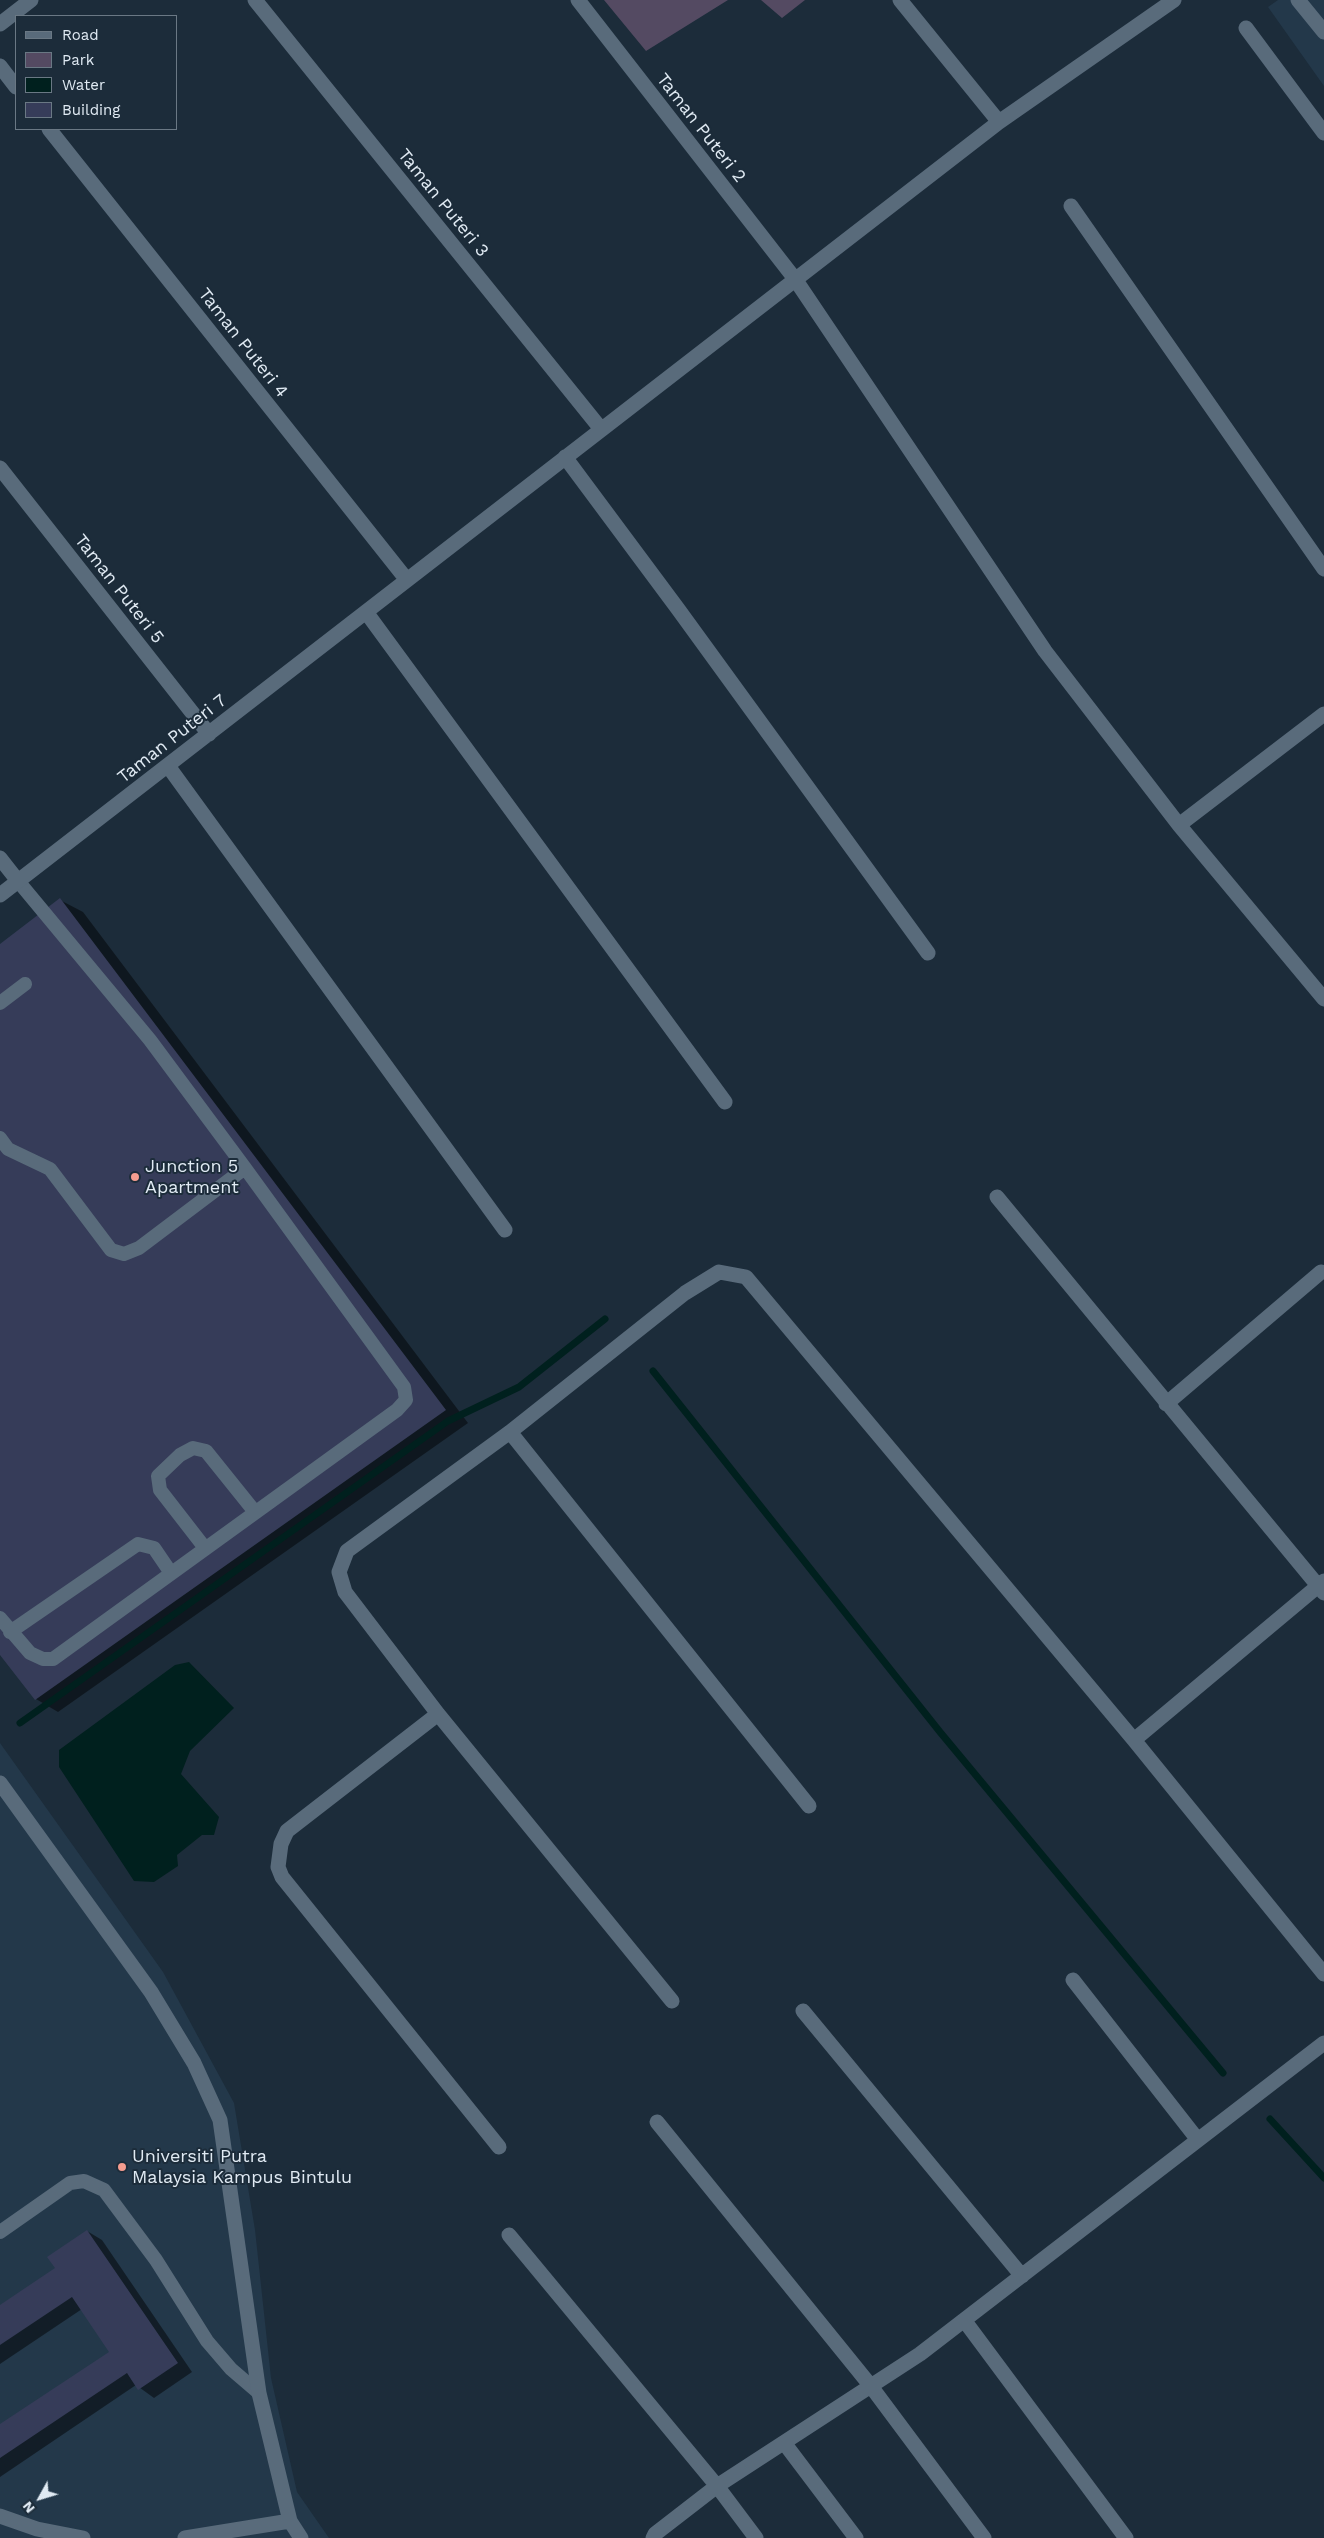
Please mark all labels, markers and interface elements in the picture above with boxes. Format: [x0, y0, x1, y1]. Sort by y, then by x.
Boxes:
legend [15, 15, 178, 130]
text: Road [62, 26, 99, 44]
text: Park [62, 51, 94, 69]
street label: Taman Puteri 2 [652, 69, 750, 187]
text: Water [62, 76, 105, 94]
text: Building [62, 101, 120, 119]
street label: Taman Puteri 3 [393, 145, 493, 261]
street label: Taman Puteri 4 [194, 284, 292, 402]
street label: Taman Puteri 5 [70, 530, 168, 648]
street label: Taman Puteri 7 [113, 690, 231, 788]
place label: Junction 5 Apartment [145, 1156, 239, 1198]
marker: Junction 5 Apartment [129, 1171, 141, 1183]
place label: Universiti Putra Malaysia Kampus Bintulu [132, 2146, 352, 2188]
marker: Universiti Putra Malaysia Kampus Bintulu [116, 2161, 128, 2173]
north arrow [15, 2473, 65, 2523]
text: N [19, 2498, 38, 2517]

